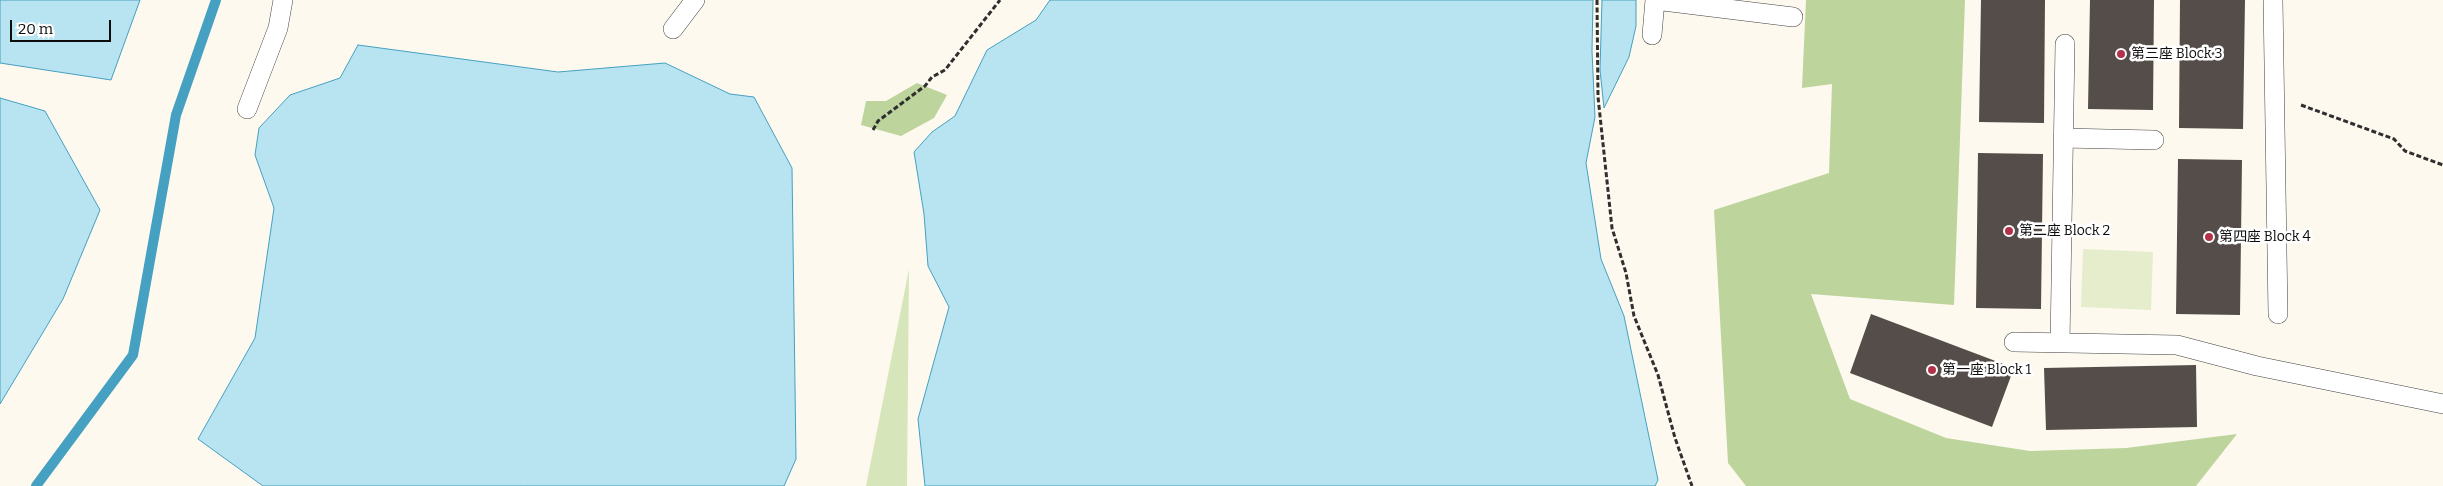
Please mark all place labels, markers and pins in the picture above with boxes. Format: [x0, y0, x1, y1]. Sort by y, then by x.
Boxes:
place label: 第三座 Block 3 [2131, 46, 2222, 62]
marker: 第三座 Block 3 [2115, 48, 2127, 60]
place label: 第二座 Block 2 [2019, 223, 2110, 239]
marker: 第二座 Block 2 [2003, 225, 2015, 237]
place label: 第四座 Block 4 [2219, 229, 2311, 245]
marker: 第四座 Block 4 [2203, 231, 2215, 243]
place label: 第一座 Block 1 [1942, 362, 2031, 378]
marker: 第一座 Block 1 [1926, 364, 1938, 376]

